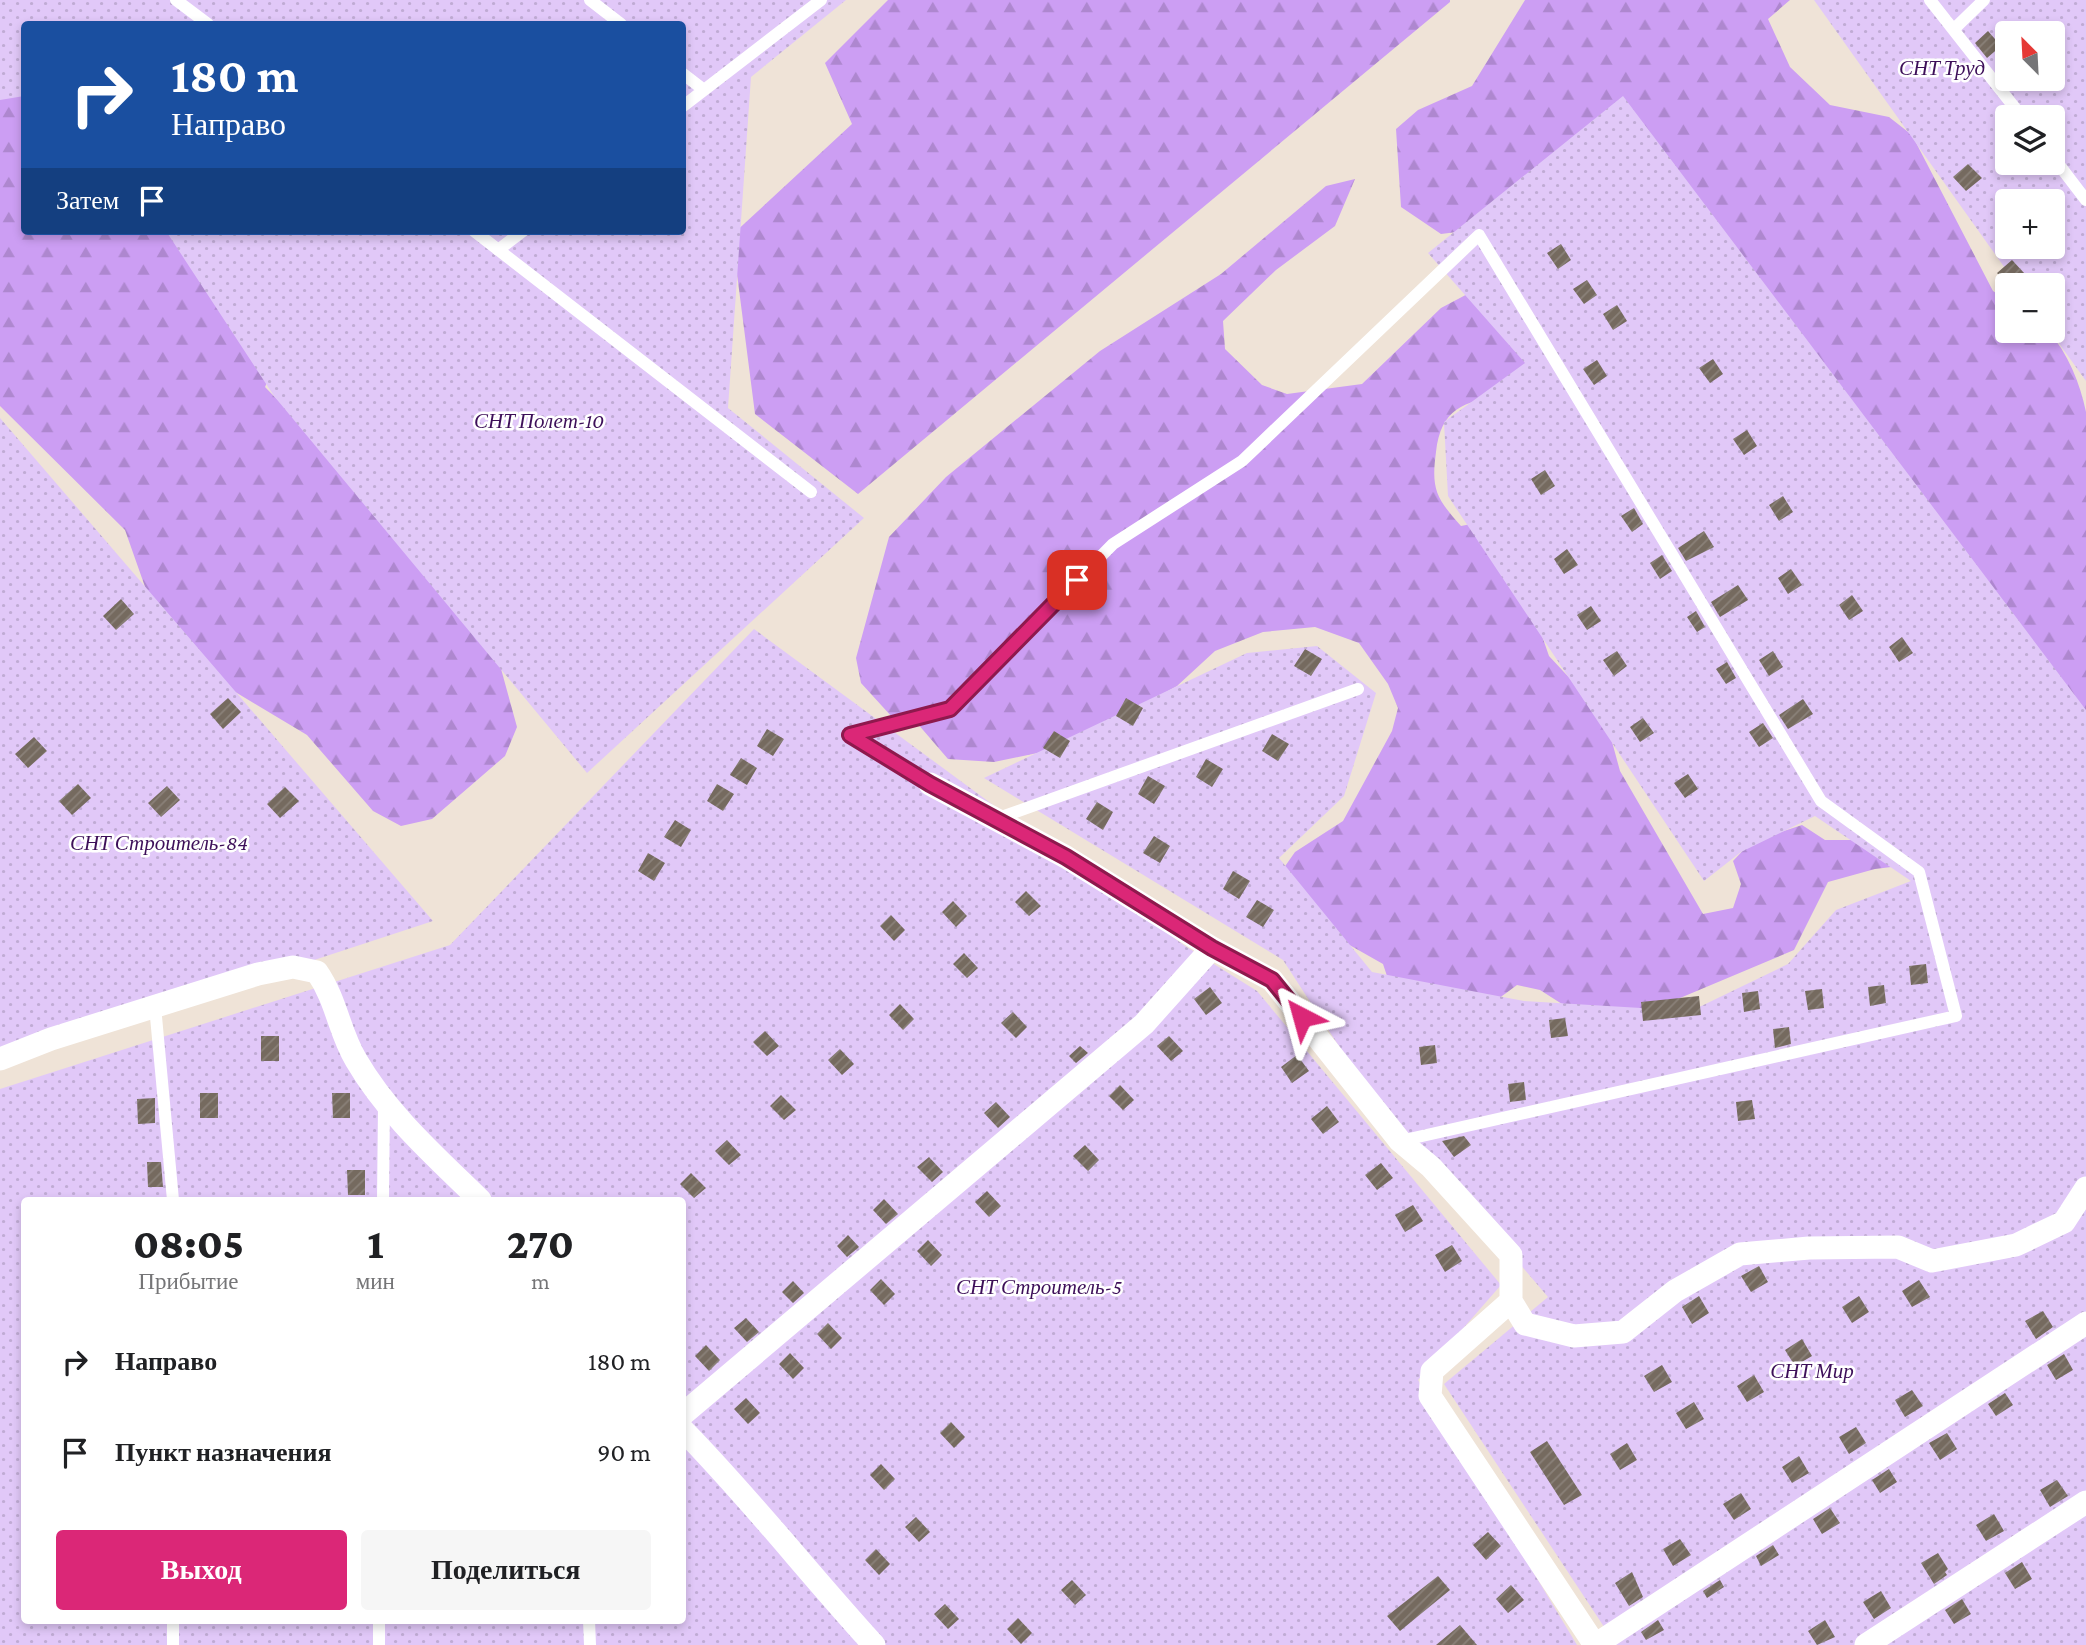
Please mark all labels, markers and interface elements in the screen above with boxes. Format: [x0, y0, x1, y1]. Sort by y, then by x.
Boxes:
north arrow [1995, 21, 2065, 91]
map controls [1995, 21, 2065, 343]
text: 180 m [171, 48, 299, 103]
icon: right [56, 49, 147, 140]
park label: СНТ Труд [1899, 56, 1985, 80]
button: layers [1995, 105, 2065, 175]
text: Направо [171, 106, 286, 142]
icon: arrive [133, 182, 171, 220]
text: Затем [56, 186, 119, 215]
button: + [1995, 189, 2065, 259]
button: − [1995, 273, 2065, 343]
park label: СНТ Полет-10 [474, 409, 604, 433]
pin [1047, 550, 1107, 610]
icon: arrive [1058, 561, 1096, 599]
park label: СНТ Строитель-84 [70, 831, 248, 855]
position arrow [1265, 980, 1339, 1054]
text: 08:05 [133, 1220, 244, 1267]
text: 1 [367, 1220, 384, 1267]
text: 270 [507, 1220, 574, 1267]
text: Прибытие [138, 1268, 238, 1294]
text: мин [356, 1268, 395, 1294]
text: m [531, 1268, 550, 1294]
park label: СНТ Строитель-5 [956, 1275, 1122, 1299]
icon: right [56, 1343, 94, 1381]
text: Направо [115, 1347, 217, 1376]
text: 180 m [588, 1347, 651, 1376]
park label: СНТ Мир [1770, 1359, 1854, 1383]
icon: arrive [56, 1434, 94, 1472]
text: Пункт назначения [115, 1438, 332, 1467]
text: 90 m [597, 1438, 651, 1467]
button: Выход [56, 1530, 347, 1610]
button: Поделиться [361, 1530, 651, 1610]

